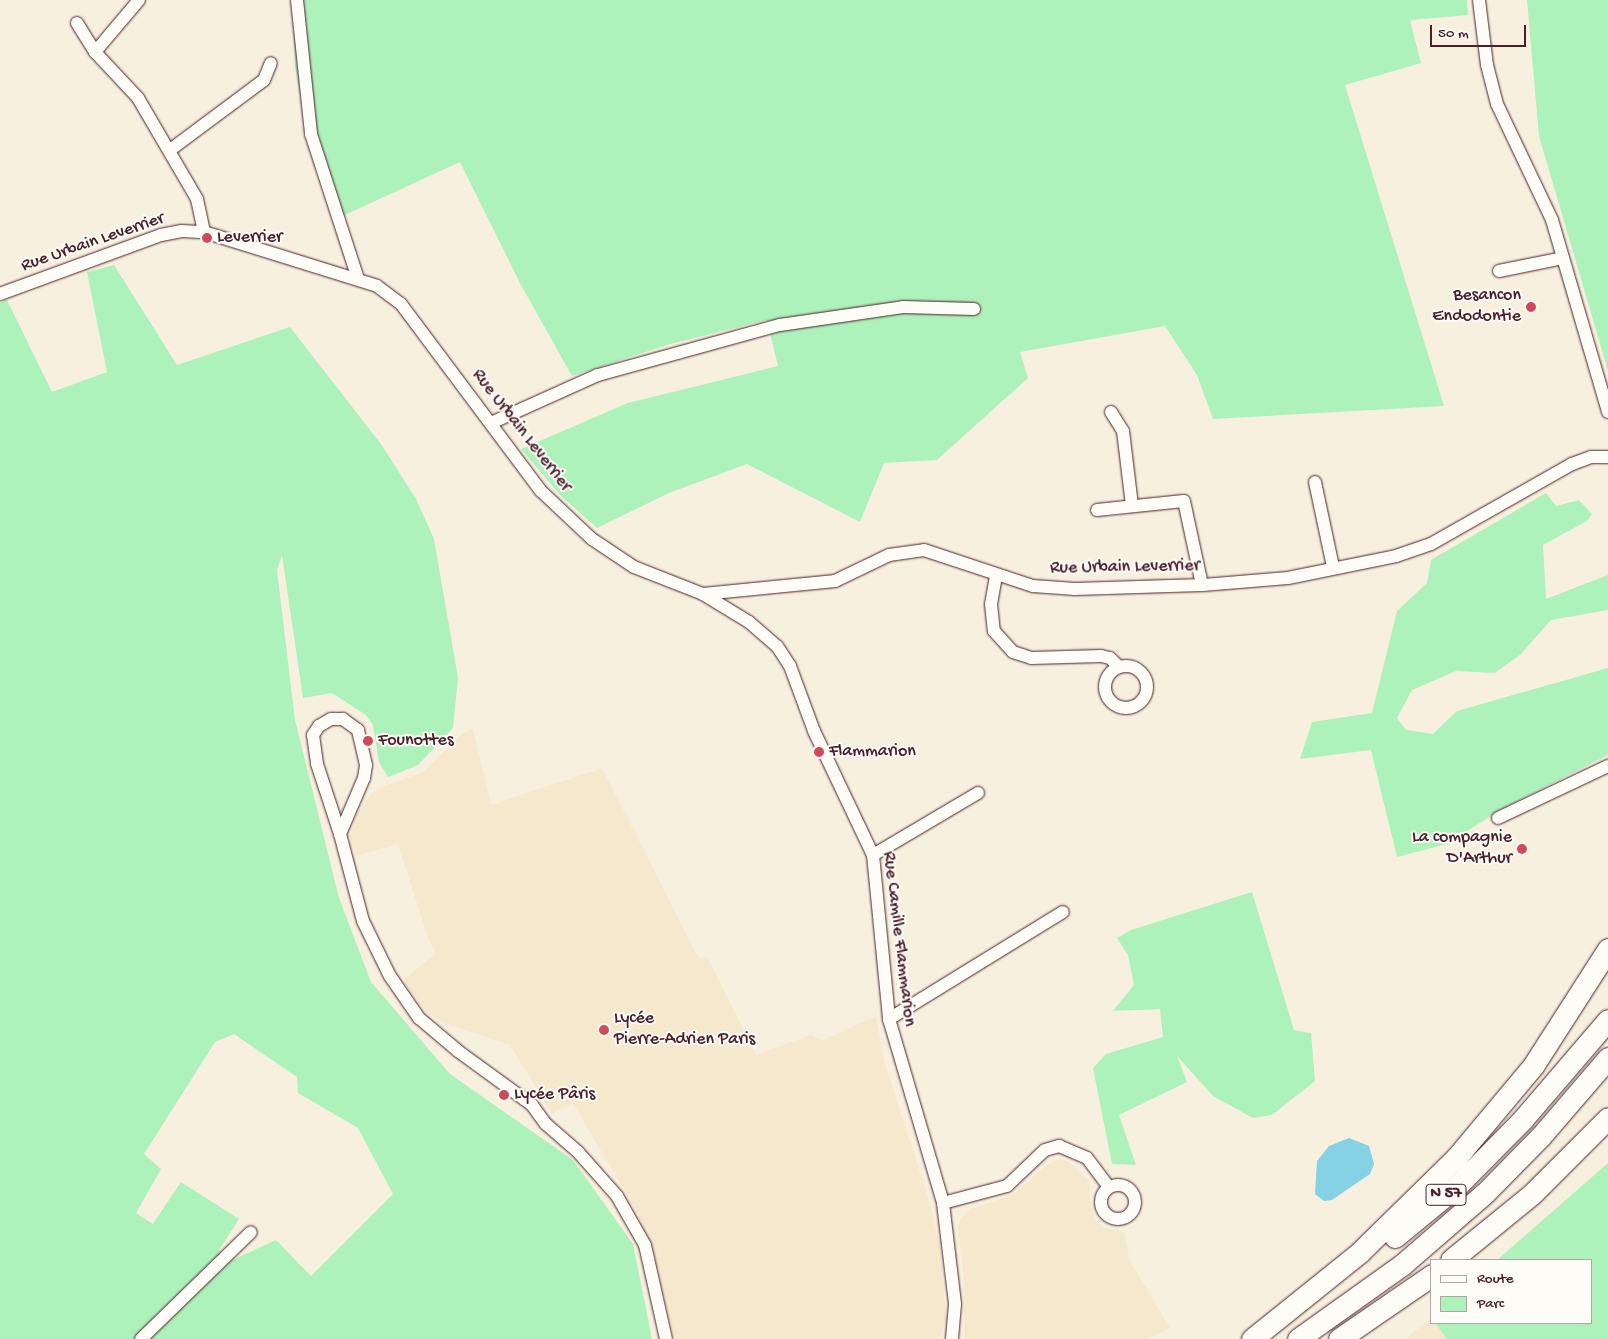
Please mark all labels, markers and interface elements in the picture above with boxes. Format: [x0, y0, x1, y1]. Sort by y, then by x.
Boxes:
scale bar [1433, 15, 1529, 47]
text: 50 m [1438, 25, 1469, 43]
street label: Rue Urbain Leverrier [19, 208, 167, 278]
place label: Leverrier [217, 227, 282, 249]
marker: Leverrier [201, 232, 213, 244]
place label: Besancon Endodontie [1432, 286, 1521, 328]
marker: Besancon Endodontie [1525, 301, 1537, 313]
street label: Rue Urbain Leverrier [466, 365, 576, 497]
street label: Rue Urbain Leverrier [1050, 556, 1200, 580]
place label: Founottes [378, 730, 454, 752]
marker: Founottes [362, 735, 374, 747]
place label: Flammarion [829, 741, 916, 763]
marker: Flammarion [813, 746, 825, 758]
place label: La compagnie D'Arthur [1412, 828, 1512, 871]
marker: La compagnie D'Arthur [1516, 843, 1528, 855]
street label: Rue Camille Flammarion [877, 850, 919, 1028]
place label: Lycée Pierre-Adrien Paris [614, 1009, 755, 1052]
marker: Lycée Pierre-Adrien Paris [598, 1024, 610, 1036]
place label: Lycée Pâris [514, 1084, 595, 1106]
marker: Lycée Pâris [498, 1089, 510, 1101]
road number: N 57 [1425, 1182, 1467, 1208]
legend [1430, 1259, 1593, 1324]
text: Route [1477, 1270, 1514, 1288]
text: Parc [1477, 1295, 1504, 1313]

